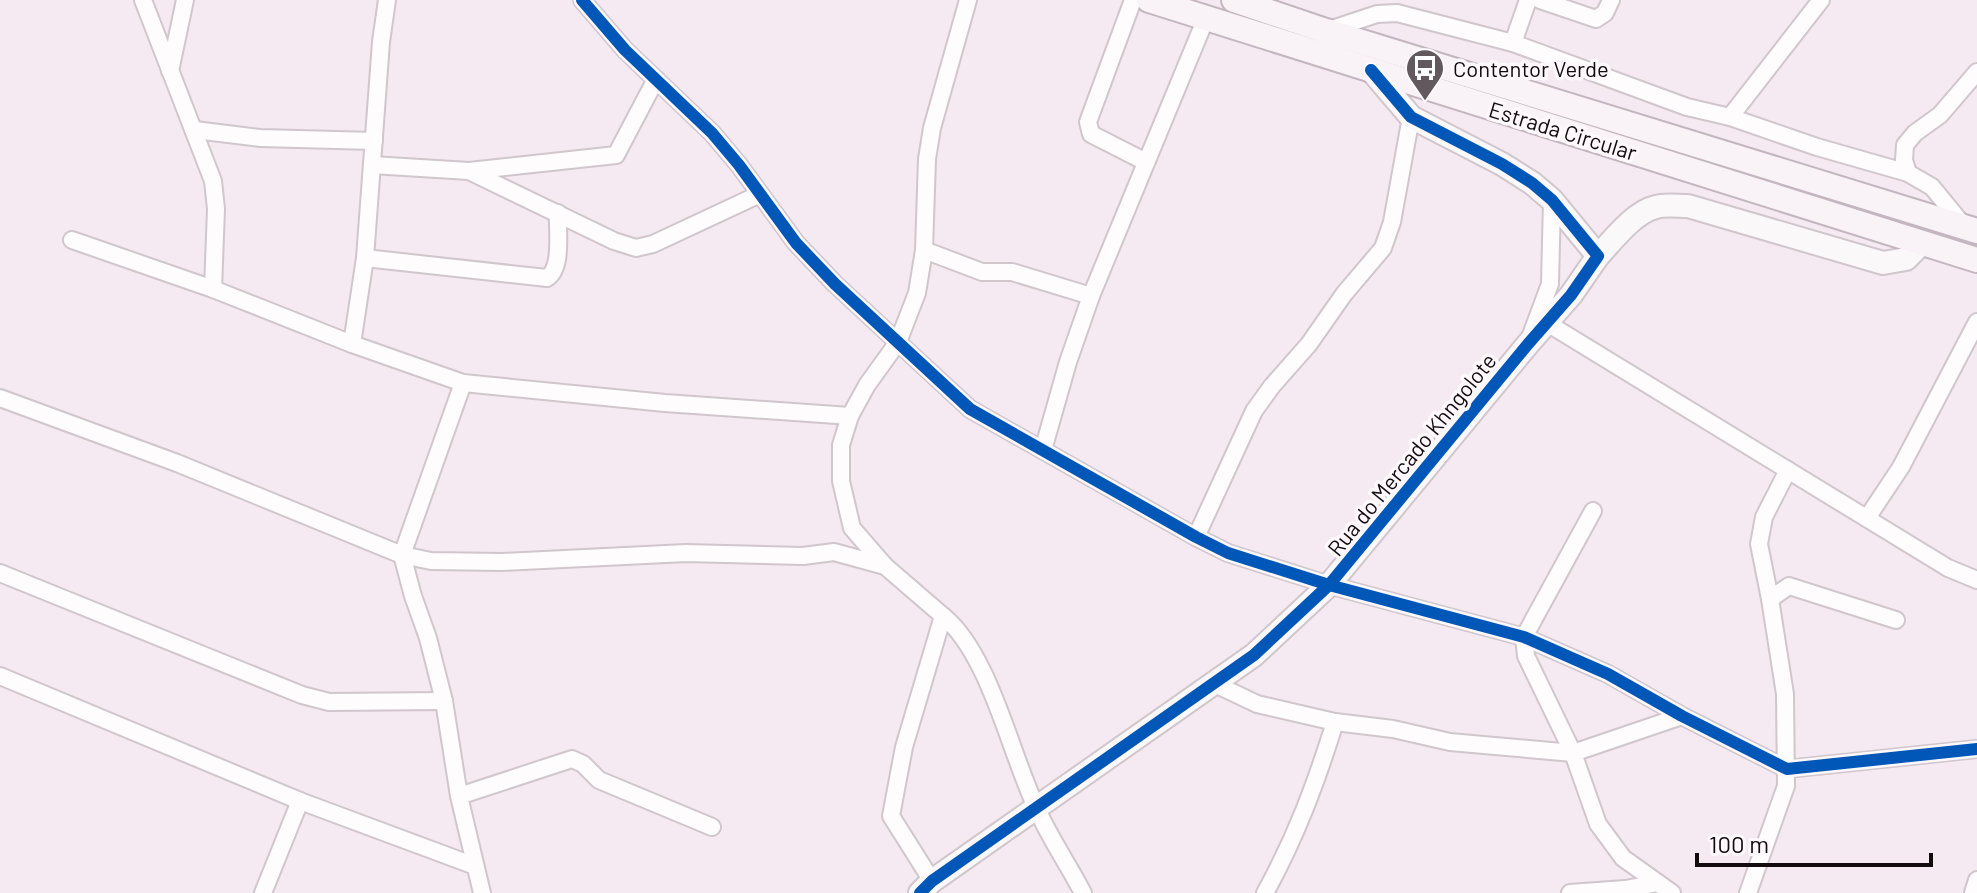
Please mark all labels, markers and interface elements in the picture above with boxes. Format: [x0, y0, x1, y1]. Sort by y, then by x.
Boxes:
bus stop icon: Contentor Verde [1404, 47, 1446, 102]
place label: Contentor Verde [1453, 55, 1609, 81]
street label: Estrada Circular [1486, 95, 1640, 165]
street label: Rua do Mercado Khngolote [1321, 348, 1501, 560]
scale bar [1697, 817, 1931, 867]
text: 100 m [1709, 829, 1769, 858]

